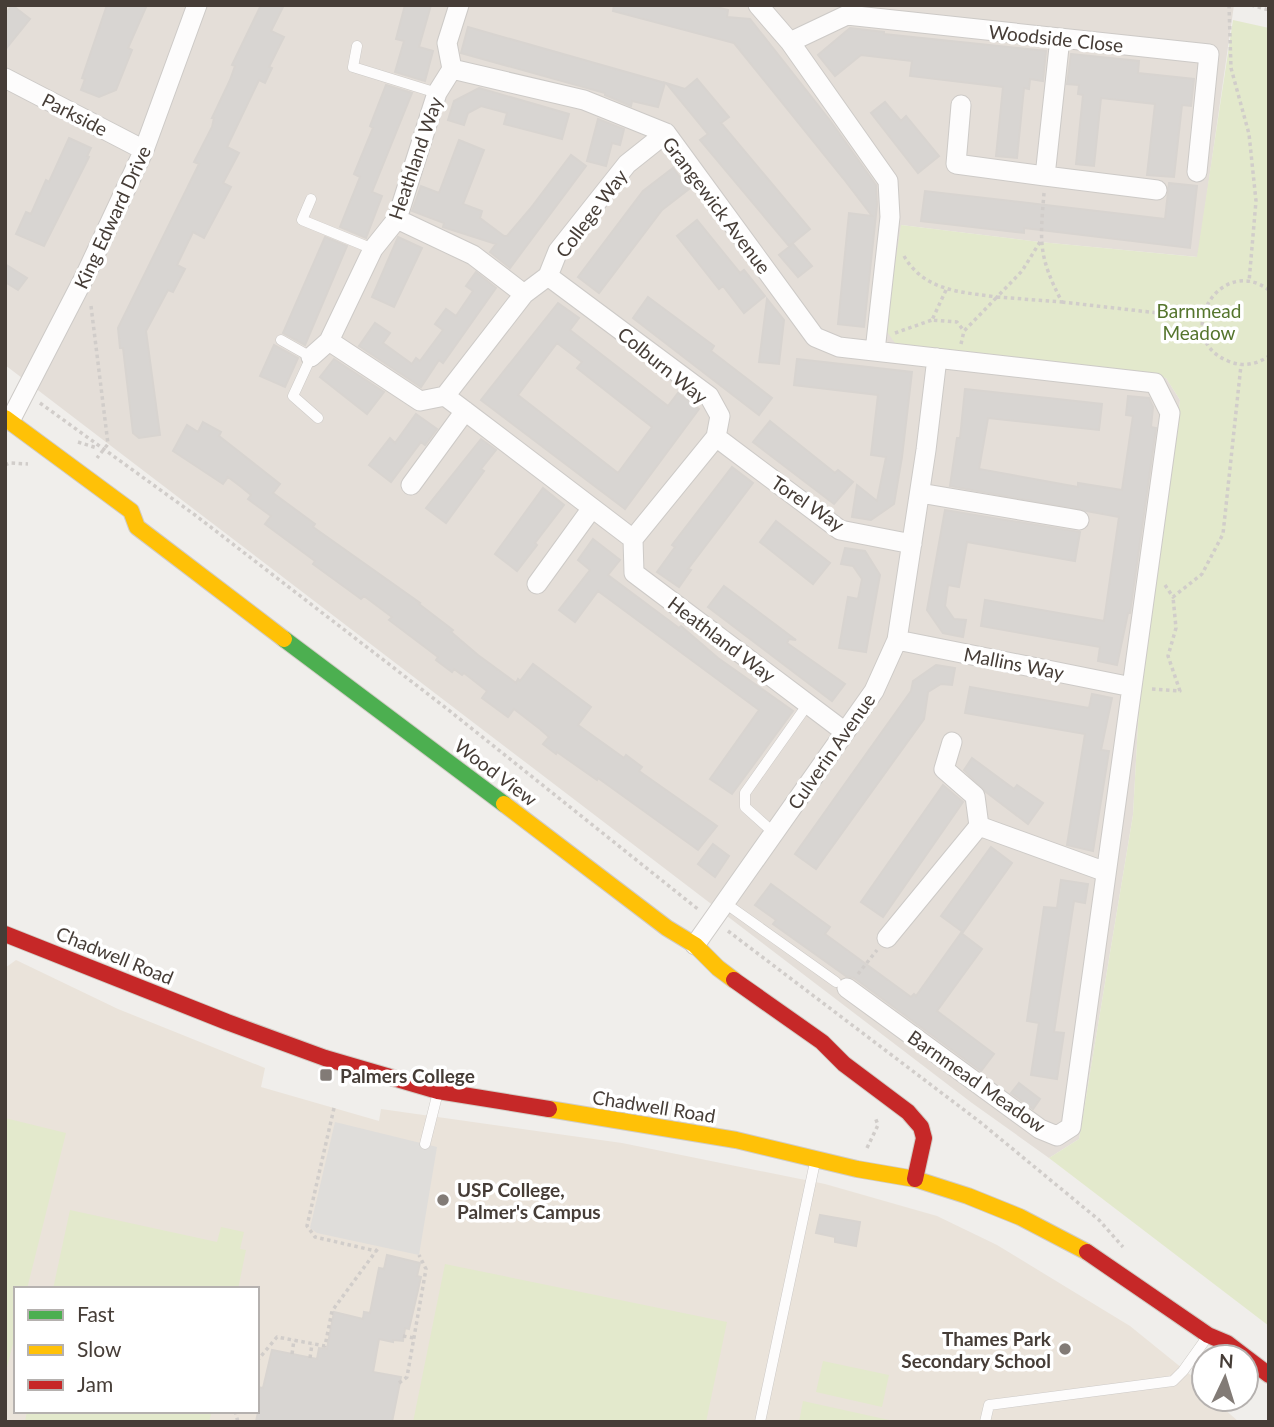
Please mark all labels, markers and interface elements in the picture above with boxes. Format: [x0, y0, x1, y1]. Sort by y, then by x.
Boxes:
street label: Woodside Close [988, 19, 1124, 57]
street label: Parkside [38, 88, 112, 140]
street label: Heathland Way [383, 93, 447, 222]
street label: Grangewick Avenue [658, 132, 776, 278]
street label: King Edward Drive [69, 142, 155, 292]
street label: College Way [550, 164, 632, 262]
park label: Barnmead Meadow [1157, 299, 1241, 344]
street label: Colburn Way [614, 322, 713, 408]
street label: Torel Way [767, 470, 849, 536]
street label: Heathland Way [664, 591, 780, 687]
street label: Mallins Way [962, 642, 1066, 684]
street label: Culverin Avenue [782, 689, 880, 813]
street label: Wood View [450, 734, 542, 810]
street label: Chadwell Road [53, 921, 177, 989]
street label: Barnmead Meadow [904, 1025, 1050, 1137]
place label: Palmers College [340, 1064, 475, 1087]
marker: Palmers College [318, 1067, 334, 1083]
street label: Chadwell Road [591, 1085, 717, 1127]
place label: USP College, Palmer's Campus [457, 1178, 601, 1223]
marker: USP College, Palmer's Campus [435, 1192, 451, 1208]
legend [14, 1287, 259, 1413]
text: Fast [77, 1301, 115, 1326]
place label: Thames Park Secondary School [901, 1327, 1052, 1372]
text: Slow [77, 1336, 122, 1361]
marker: Thames Park Secondary School [1057, 1341, 1073, 1357]
north arrow [1190, 1343, 1260, 1413]
text: N [1218, 1349, 1234, 1373]
text: Jam [77, 1371, 113, 1396]

